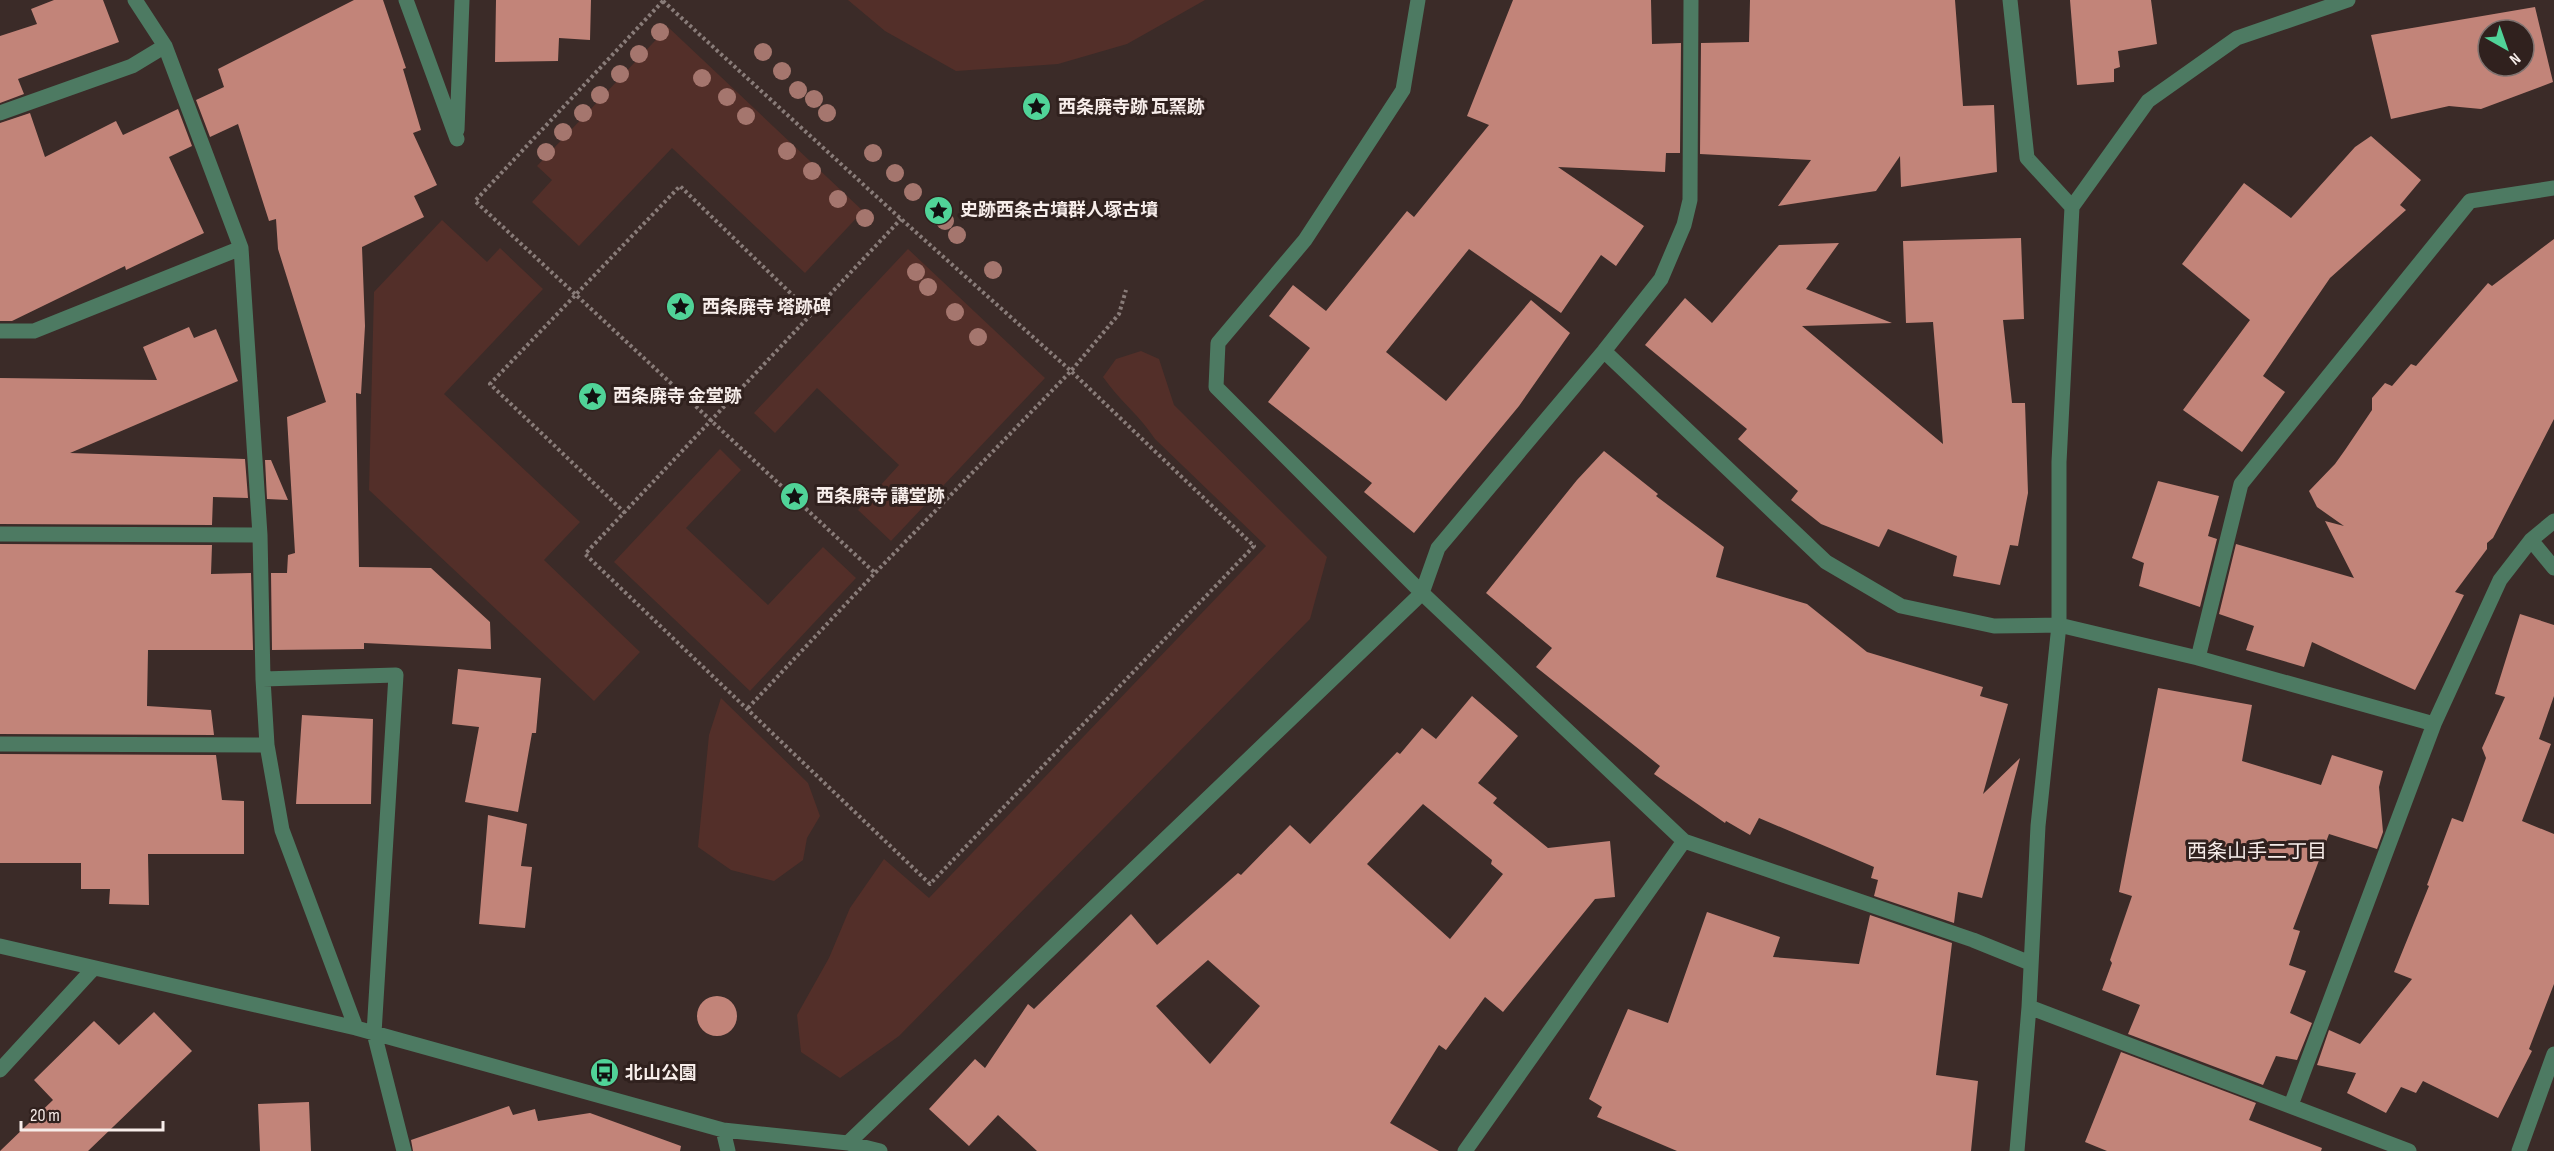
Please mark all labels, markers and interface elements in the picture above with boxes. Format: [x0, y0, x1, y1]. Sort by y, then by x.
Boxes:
north arrow [2476, 18, 2536, 78]
text: N [2505, 48, 2524, 68]
place icon: 西条廃寺跡 瓦窯跡 [1021, 91, 1053, 123]
place label: 西条廃寺跡 瓦窯跡 [1058, 97, 1205, 118]
place icon: 史跡西条古墳群人塚古墳 [923, 194, 955, 226]
place label: 史跡西条古墳群人塚古墳 [960, 200, 1158, 221]
place icon: 西条廃寺 塔跡碑 [665, 291, 697, 323]
place label: 西条廃寺 塔跡碑 [702, 297, 831, 318]
place icon: 西条廃寺 金堂跡 [576, 380, 608, 412]
place label: 西条廃寺 金堂跡 [613, 386, 742, 407]
place icon: 西条廃寺 講堂跡 [779, 480, 811, 512]
place label: 西条廃寺 講堂跡 [816, 486, 945, 507]
district label: 西条山手二丁目 [2187, 840, 2327, 864]
bus stop icon: 北山公園 [588, 1057, 620, 1089]
place label: 北山公園 [625, 1063, 697, 1084]
scale bar [21, 1094, 164, 1132]
text: 20 m [30, 1105, 60, 1126]

